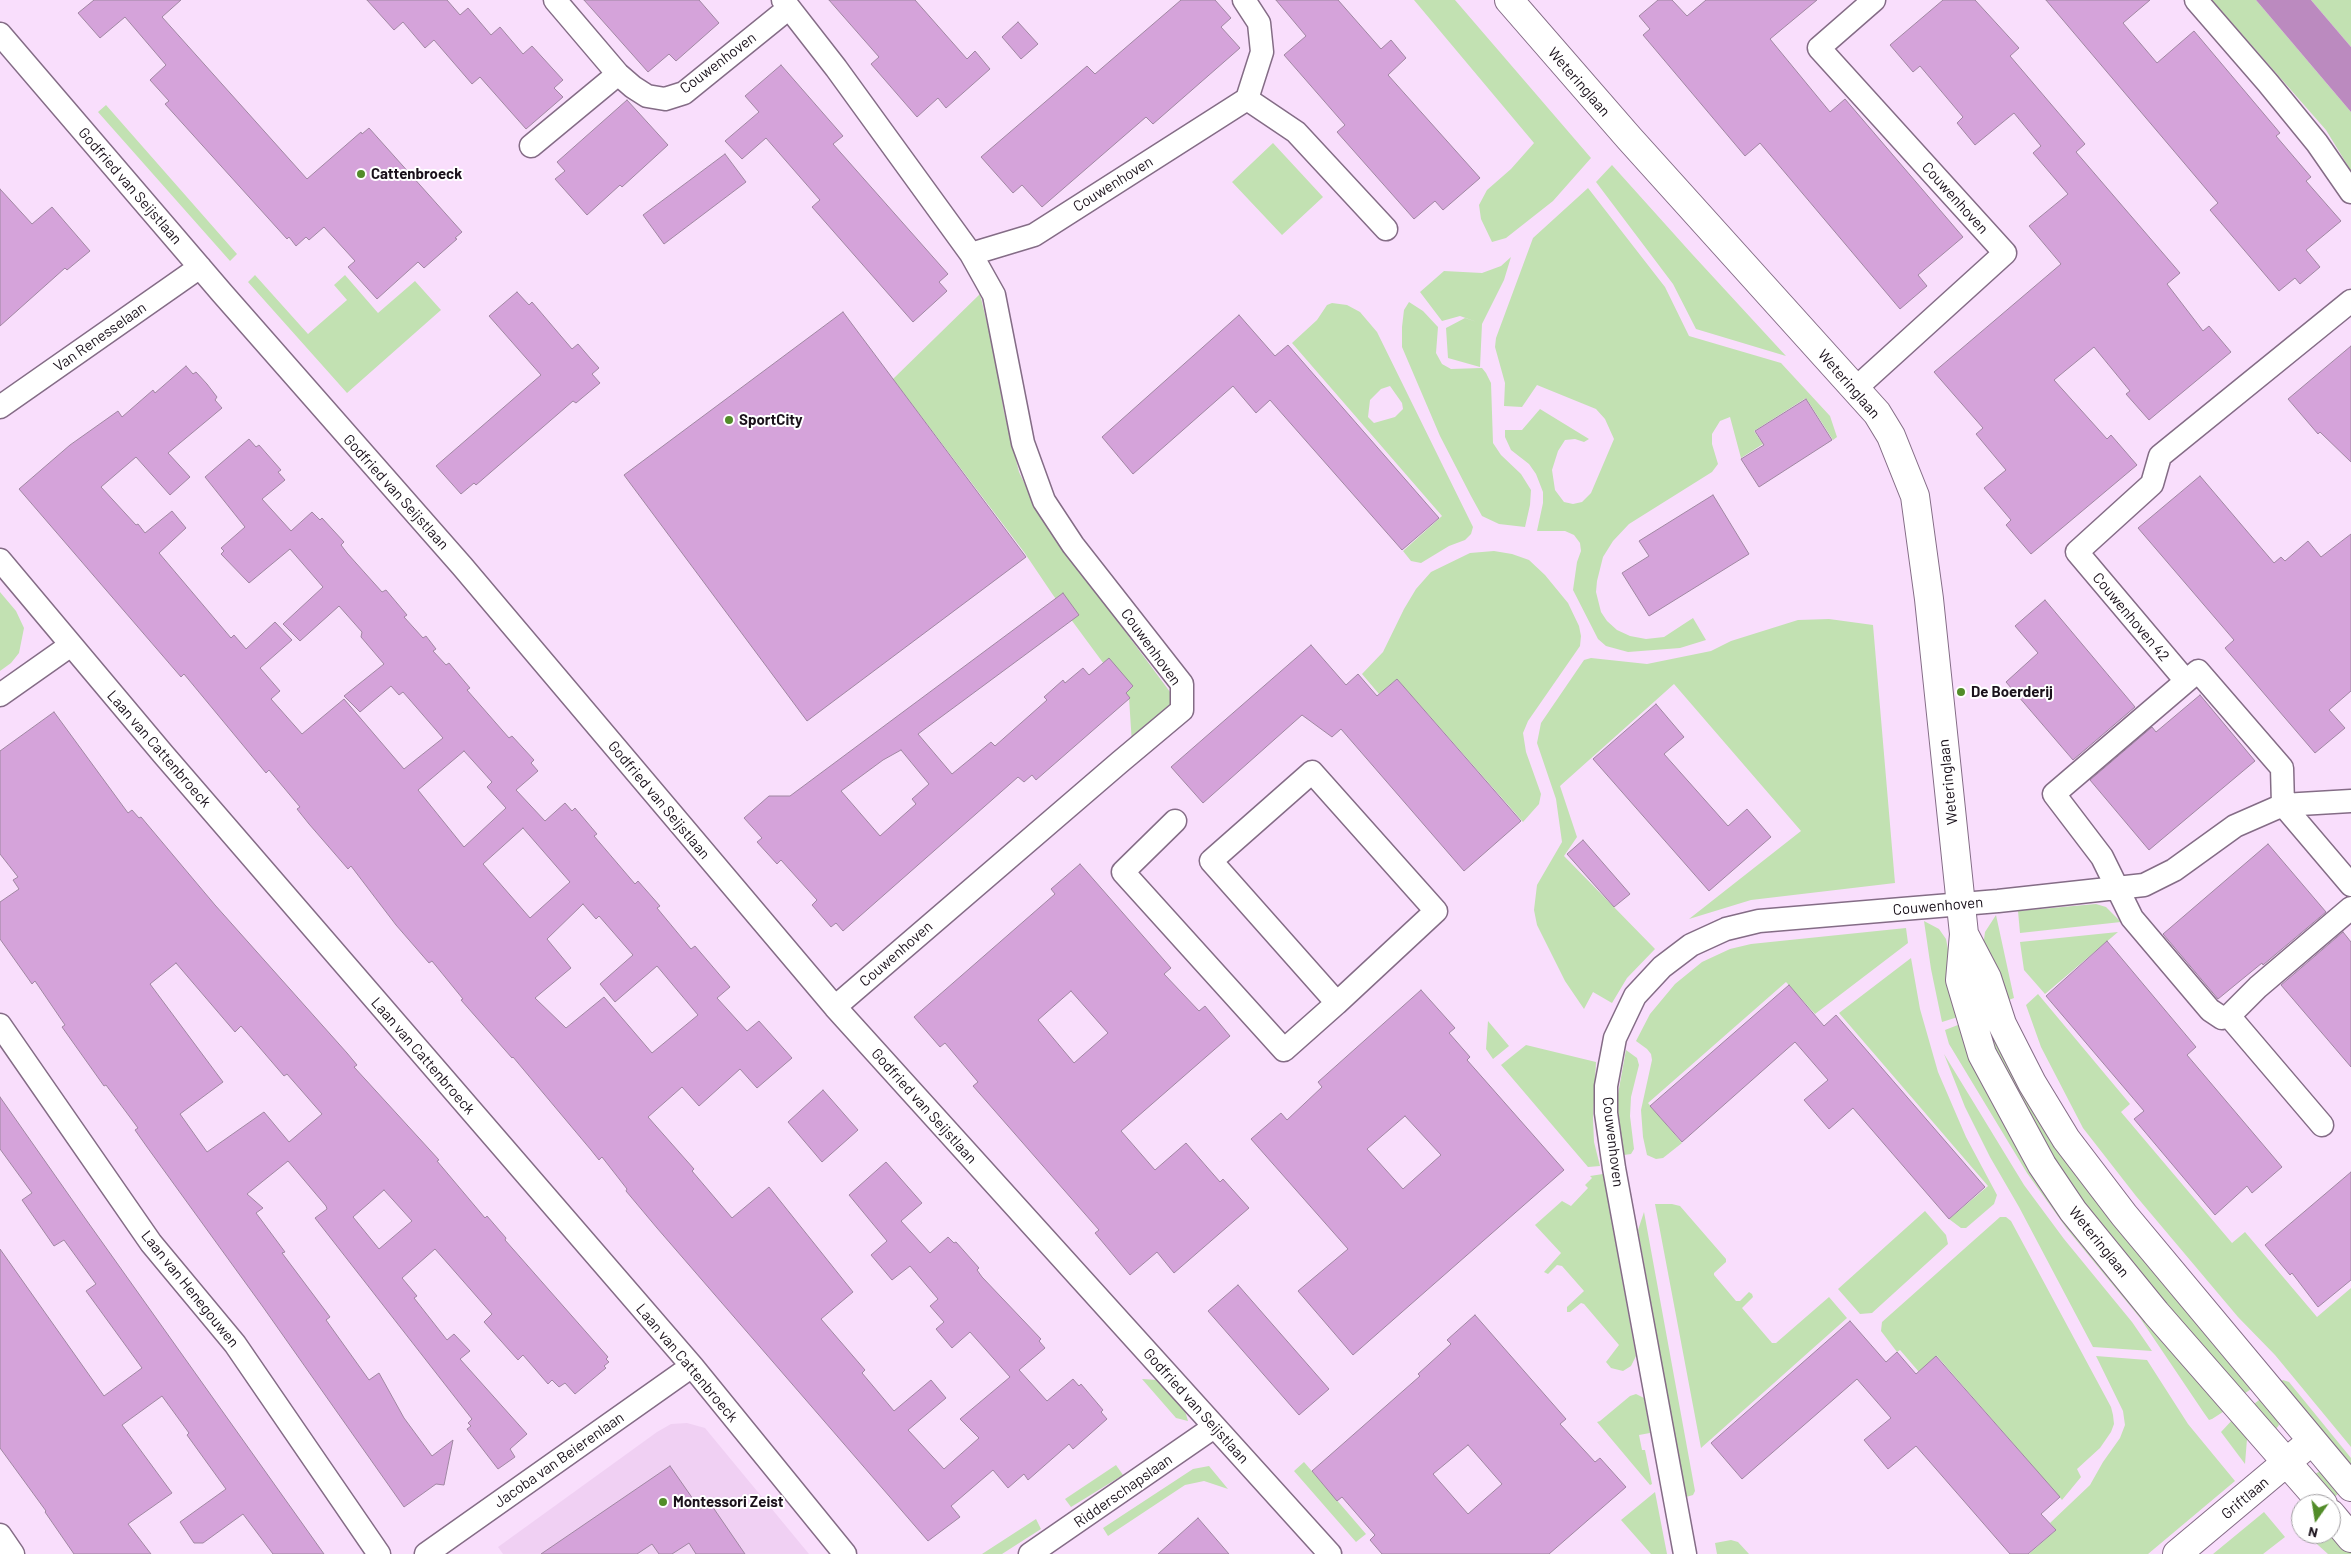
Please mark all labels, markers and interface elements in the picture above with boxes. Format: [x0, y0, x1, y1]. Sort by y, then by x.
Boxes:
street label: Couwenhoven [676, 29, 760, 97]
street label: Weteringlaan [1544, 44, 1614, 120]
street label: Godfried van Seijstlaan [74, 124, 186, 248]
street label: Couwenhoven [1070, 152, 1156, 216]
street label: Couwenhoven [1918, 158, 1992, 238]
place label: Cattenbroeck [371, 165, 462, 183]
marker: Cattenbroeck [355, 168, 367, 180]
street label: Van Renesselaan [50, 298, 150, 376]
street label: Weteringlaan [1814, 346, 1884, 422]
place label: SportCity [739, 411, 802, 429]
marker: SportCity [723, 414, 735, 426]
street label: Godfried van Seijstlaan [340, 431, 452, 553]
street label: Couwenhoven 42 [2089, 569, 2173, 665]
street label: Couwenhoven [1117, 605, 1185, 689]
place label: De Boerderij [1971, 683, 2053, 701]
marker: De Boerderij [1955, 686, 1967, 698]
street label: Laan van Cattenbroeck [103, 687, 215, 811]
street label: Godfried van Seijstlaan [604, 737, 714, 863]
street label: Weteringlaan [1935, 738, 1961, 826]
street label: Couwenhoven [1892, 893, 1984, 919]
street label: Couwenhoven [856, 917, 936, 991]
street label: Laan van Cattenbroeck [367, 994, 479, 1118]
street label: Godfried van Seijstlaan [868, 1045, 980, 1167]
street label: Couwenhoven [1599, 1096, 1627, 1188]
street label: Weteringlaan [2065, 1203, 2133, 1281]
street label: Laan van Henegouwen [137, 1227, 243, 1351]
street label: Laan van Cattenbroeck [632, 1300, 742, 1426]
street label: Godfried van Seijstlaan [1140, 1345, 1252, 1467]
street label: Jacoba van Beierenlaan [491, 1408, 627, 1512]
street label: Ridderschapslaan [1070, 1450, 1176, 1532]
street label: Griftlaan [2218, 1473, 2272, 1523]
place label: Montessori Zeist [673, 1493, 783, 1511]
north arrow [2291, 1494, 2341, 1544]
marker: Montessori Zeist [657, 1496, 669, 1508]
text: N [2306, 1524, 2319, 1542]

